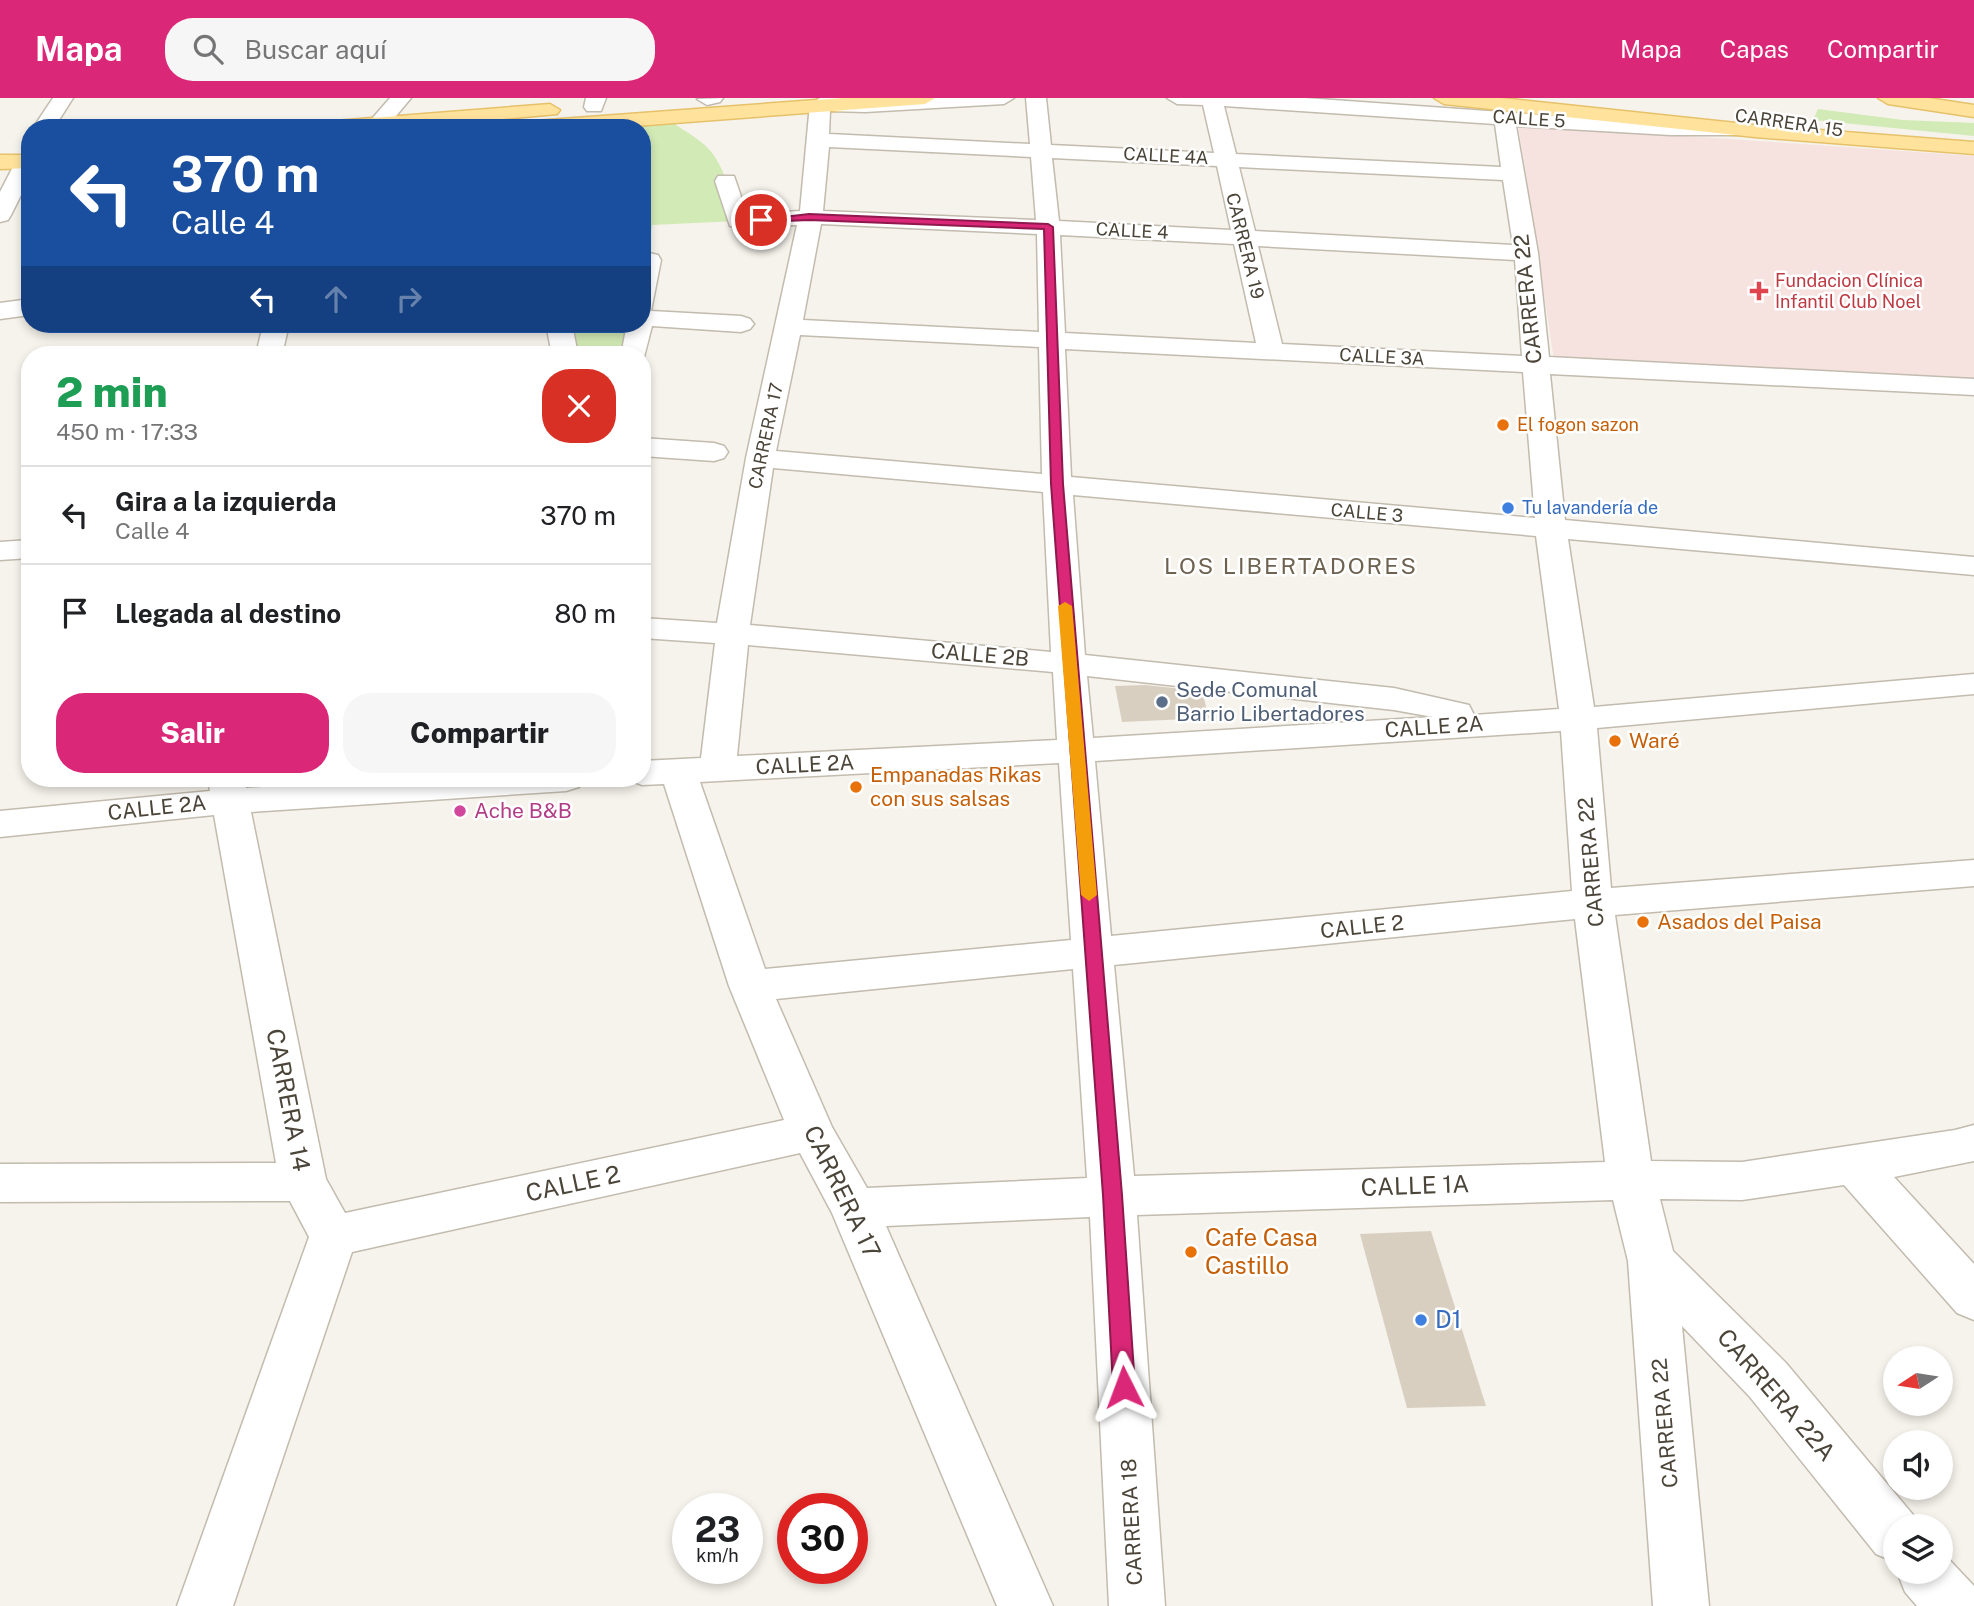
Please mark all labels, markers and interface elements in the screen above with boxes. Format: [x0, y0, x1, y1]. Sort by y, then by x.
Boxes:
search box [165, 18, 655, 81]
text: Mapa [35, 30, 123, 68]
icon: search [189, 30, 227, 68]
text: Buscar aquí [245, 34, 386, 65]
text: Mapa [1620, 35, 1682, 63]
text: Capas [1720, 35, 1789, 63]
text: Compartir [1827, 35, 1939, 63]
street label: CALLE 5 [1492, 105, 1566, 132]
street label: CARRERA 15 [1734, 105, 1844, 140]
street label: CALLE 4A [1123, 143, 1209, 168]
text: 370 m [171, 145, 320, 203]
icon: left [56, 147, 147, 238]
pin [731, 190, 791, 250]
street label: CARRERA 19 [1222, 191, 1269, 301]
icon: arrive [742, 201, 780, 239]
text: Calle 4 [171, 204, 274, 241]
street label: CALLE 4 [1095, 218, 1169, 243]
street label: CARRERA 22 [1508, 233, 1547, 365]
place label: Fundacion Clínica Infantil Club Noel [1775, 270, 1923, 312]
icon: left [244, 280, 282, 318]
icon: ahead [317, 280, 355, 318]
icon: right [390, 280, 428, 318]
marker: Fundacion Clínica Infantil Club Noel [1749, 281, 1769, 301]
street label: CALLE 3A [1339, 344, 1425, 369]
text: 2 min [56, 367, 168, 416]
button: close [542, 369, 616, 443]
street label: CARRERA 17 [744, 381, 787, 491]
place label: El fogon sazon [1517, 414, 1639, 435]
marker: El fogon sazon [1495, 417, 1511, 433]
text: 450 m · 17:33 [56, 418, 198, 445]
text: Gira a la izquierda [115, 486, 337, 517]
icon: left [56, 496, 94, 534]
place label: Tu lavandería de [1522, 497, 1658, 518]
street label: CALLE 3 [1330, 499, 1404, 526]
text: 370 m [540, 500, 616, 531]
marker: Tu lavandería de [1500, 500, 1516, 516]
text: Calle 4 [115, 517, 189, 544]
district label: LOS LIBERTADORES [1164, 552, 1418, 579]
icon: arrive [56, 594, 94, 632]
text: Llegada al destino [115, 598, 341, 629]
text: 80 m [555, 598, 616, 629]
street label: CALLE 2B [930, 638, 1030, 671]
place label: Sede Comunal Barrio Libertadores [1176, 677, 1365, 726]
button: Salir [56, 693, 329, 773]
button: Compartir [343, 693, 616, 773]
marker: Sede Comunal Barrio Libertadores [1154, 694, 1170, 710]
street label: CALLE 2A [1384, 711, 1484, 742]
place label: Waré [1629, 728, 1680, 753]
marker: Waré [1607, 733, 1623, 749]
street label: CALLE 2A [755, 749, 855, 780]
place label: Empanadas Rikas con sus salsas [870, 762, 1041, 811]
marker: Empanadas Rikas con sus salsas [848, 779, 864, 795]
street label: CALLE 2A [106, 790, 208, 825]
street label: CARRERA 22 [1572, 796, 1609, 928]
place label: Ache B&B [474, 798, 572, 823]
marker: Ache B&B [452, 803, 468, 819]
place label: Asados del Paisa [1657, 909, 1822, 934]
street label: CALLE 2 [1319, 910, 1405, 943]
marker: Asados del Paisa [1635, 914, 1651, 930]
street label: CARRERA 14 [261, 1026, 317, 1174]
street label: CARRERA 17 [799, 1121, 887, 1262]
street label: CALLE 2 [523, 1159, 623, 1207]
street label: CALLE 1A [1360, 1169, 1470, 1201]
place label: Cafe Casa Castillo [1205, 1223, 1318, 1279]
marker: Cafe Casa Castillo [1183, 1244, 1199, 1260]
place label: D1 [1435, 1305, 1461, 1333]
marker: D1 [1413, 1312, 1429, 1328]
street label: CARRERA 22A [1712, 1323, 1842, 1466]
north arrow [1883, 1346, 1953, 1416]
map controls [1883, 1346, 1953, 1584]
position arrow [1087, 1350, 1161, 1424]
street label: CARRERA 22 [1646, 1357, 1683, 1489]
button: sound [1883, 1430, 1953, 1500]
street label: CARRERA 18 [1116, 1458, 1147, 1586]
speed limit sign: 30 [777, 1493, 868, 1584]
text: 23 [695, 1509, 740, 1550]
button: layers [1883, 1514, 1953, 1584]
text: km/h [696, 1545, 739, 1566]

